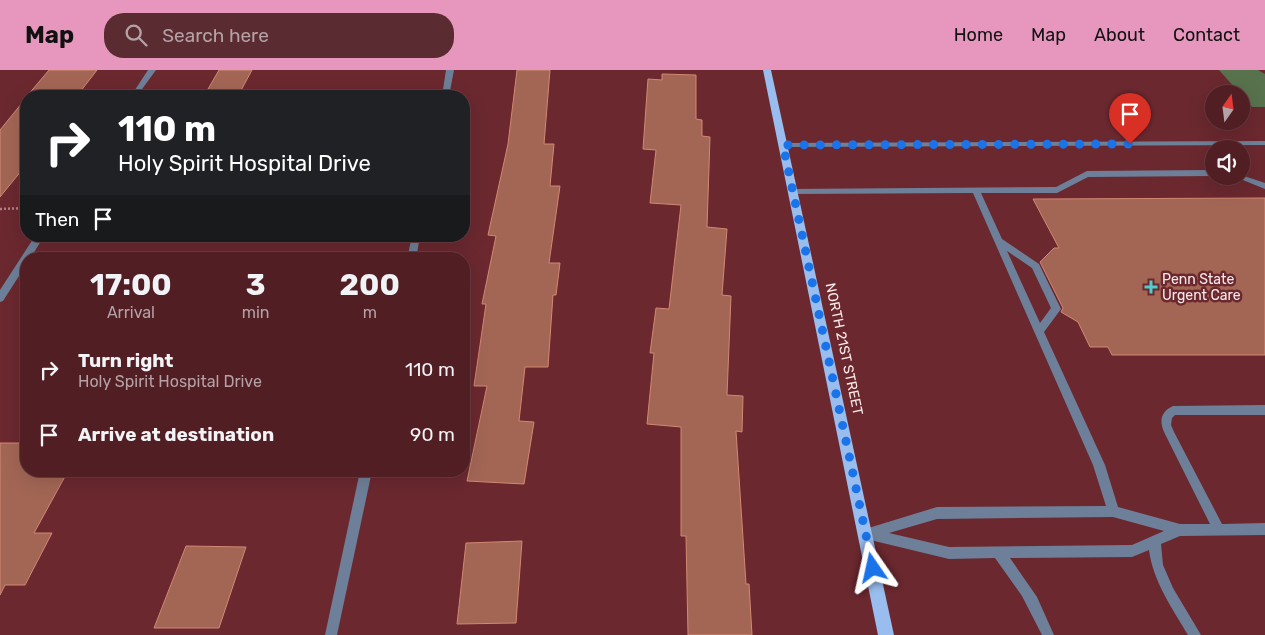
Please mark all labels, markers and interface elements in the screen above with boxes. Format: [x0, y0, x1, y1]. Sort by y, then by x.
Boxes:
search box [104, 13, 454, 58]
text: Map [25, 21, 74, 49]
icon: search [122, 21, 150, 49]
text: Search here [162, 24, 269, 47]
text: Home [954, 24, 1003, 46]
text: Map [1031, 24, 1066, 46]
text: About [1094, 24, 1145, 46]
text: Contact [1173, 24, 1240, 46]
north arrow [1205, 85, 1250, 130]
map controls [1205, 85, 1250, 185]
pin [1109, 93, 1151, 144]
icon: arrive [1116, 100, 1144, 128]
text: 110 m [118, 108, 216, 150]
icon: right [35, 110, 100, 175]
button: sound [1205, 140, 1250, 185]
text: Holy Spirit Hospital Drive [118, 150, 371, 177]
icon: arrive [89, 205, 117, 233]
text: Then [35, 208, 79, 231]
text: 17:00 [90, 267, 172, 303]
text: 3 [246, 267, 266, 303]
text: 200 [340, 267, 400, 303]
place label: Penn State Urgent Care [1162, 271, 1241, 304]
marker: Penn State Urgent Care [1144, 280, 1158, 294]
street label: NORTH 21ST STREET [822, 281, 866, 417]
text: Arrival [107, 303, 155, 322]
text: min [242, 303, 270, 322]
text: m [363, 303, 377, 322]
text: Turn right [78, 349, 173, 372]
icon: right [35, 356, 63, 384]
text: 110 m [405, 358, 455, 381]
text: Holy Spirit Hospital Drive [78, 372, 262, 391]
icon: arrive [35, 421, 63, 449]
text: Arrive at destination [78, 423, 274, 446]
text: 90 m [410, 423, 455, 446]
position arrow [846, 541, 898, 593]

